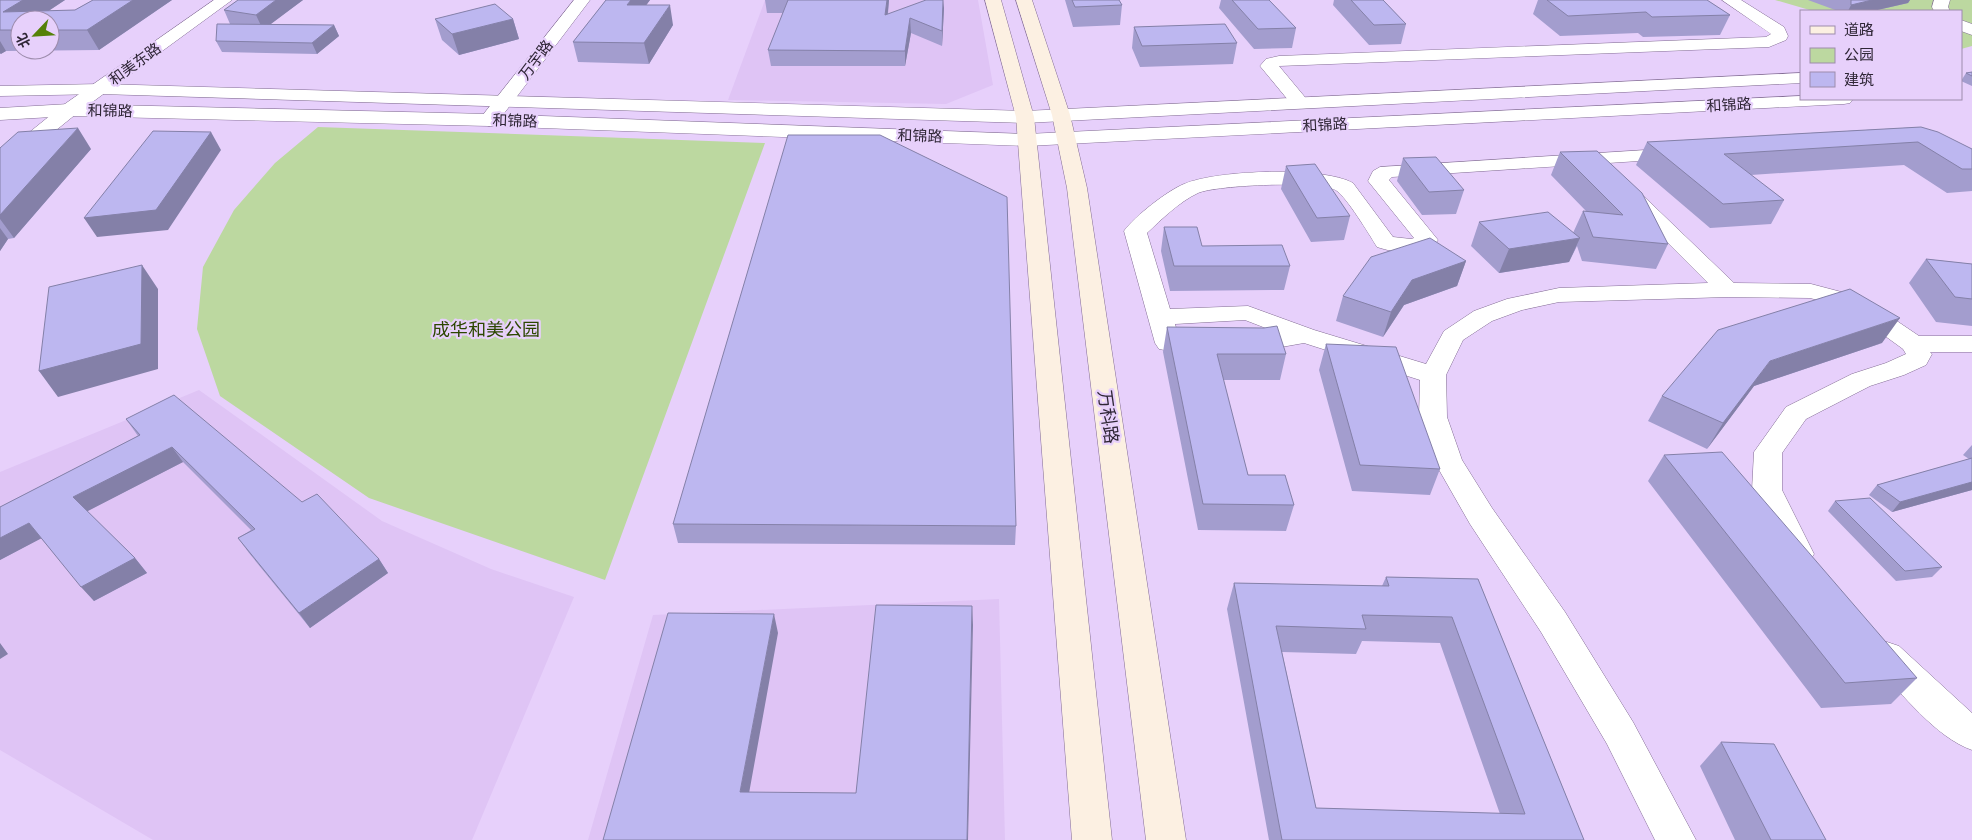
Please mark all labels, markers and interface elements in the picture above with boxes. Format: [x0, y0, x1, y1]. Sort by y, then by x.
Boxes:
north arrow [10, 10, 60, 60]
legend [1800, 10, 1962, 100]
text: 道路 [1844, 21, 1874, 39]
text: 北 [13, 30, 34, 50]
street label: 万宇路 [515, 37, 557, 83]
street label: 和美东路 [105, 39, 165, 89]
text: 公园 [1844, 46, 1874, 64]
text: 建筑 [1844, 71, 1874, 89]
street label: 和锦路 [1706, 95, 1752, 115]
street label: 和锦路 [87, 102, 133, 120]
street label: 和锦路 [492, 111, 538, 131]
street label: 和锦路 [1302, 115, 1348, 135]
street label: 和锦路 [897, 126, 943, 146]
park label: 成华和美公园 [432, 319, 540, 341]
street label: 万科路 [1093, 389, 1123, 445]

